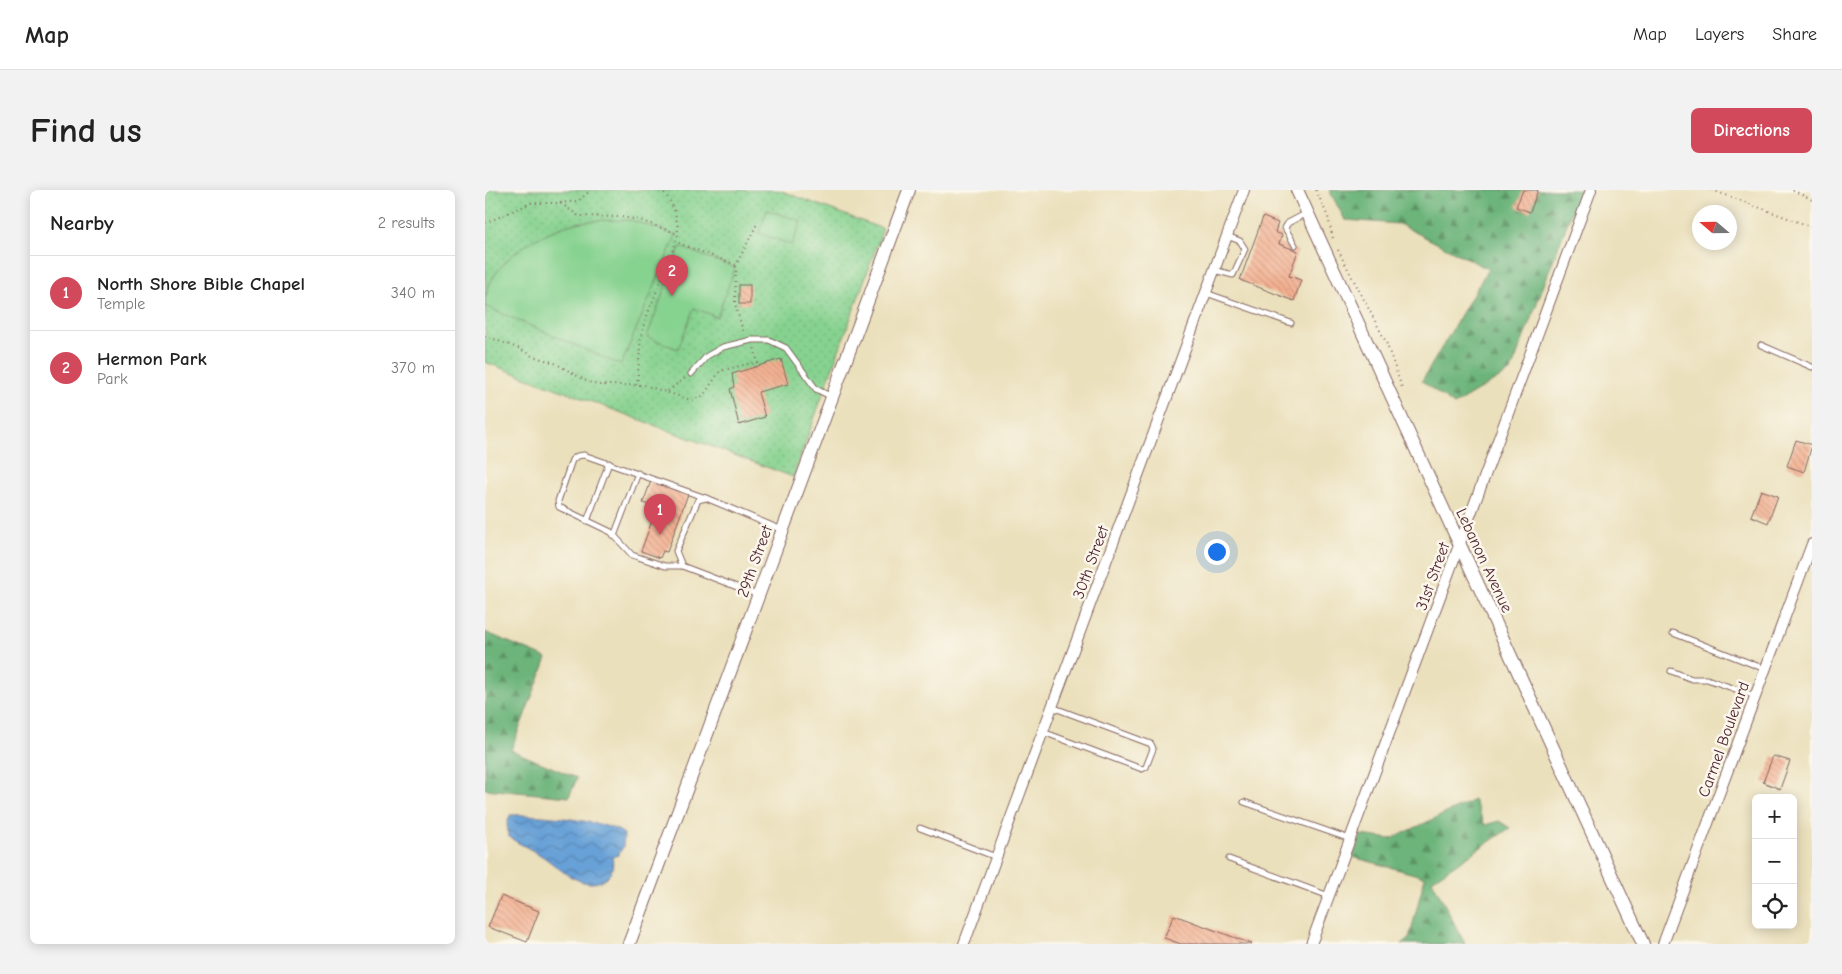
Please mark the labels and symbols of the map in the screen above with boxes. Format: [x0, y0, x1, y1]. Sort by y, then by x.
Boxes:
north arrow [1692, 205, 1737, 250]
pin: 2 [656, 255, 688, 296]
pin: 1 [644, 494, 676, 535]
street label: Lebanon Avenue [1452, 506, 1516, 615]
street label: 29th Street [734, 522, 776, 600]
street label: 30th Street [1069, 523, 1113, 601]
your location [1204, 539, 1230, 565]
street label: 31st Street [1412, 539, 1454, 613]
street label: Carmel Boulevard [1695, 679, 1753, 800]

